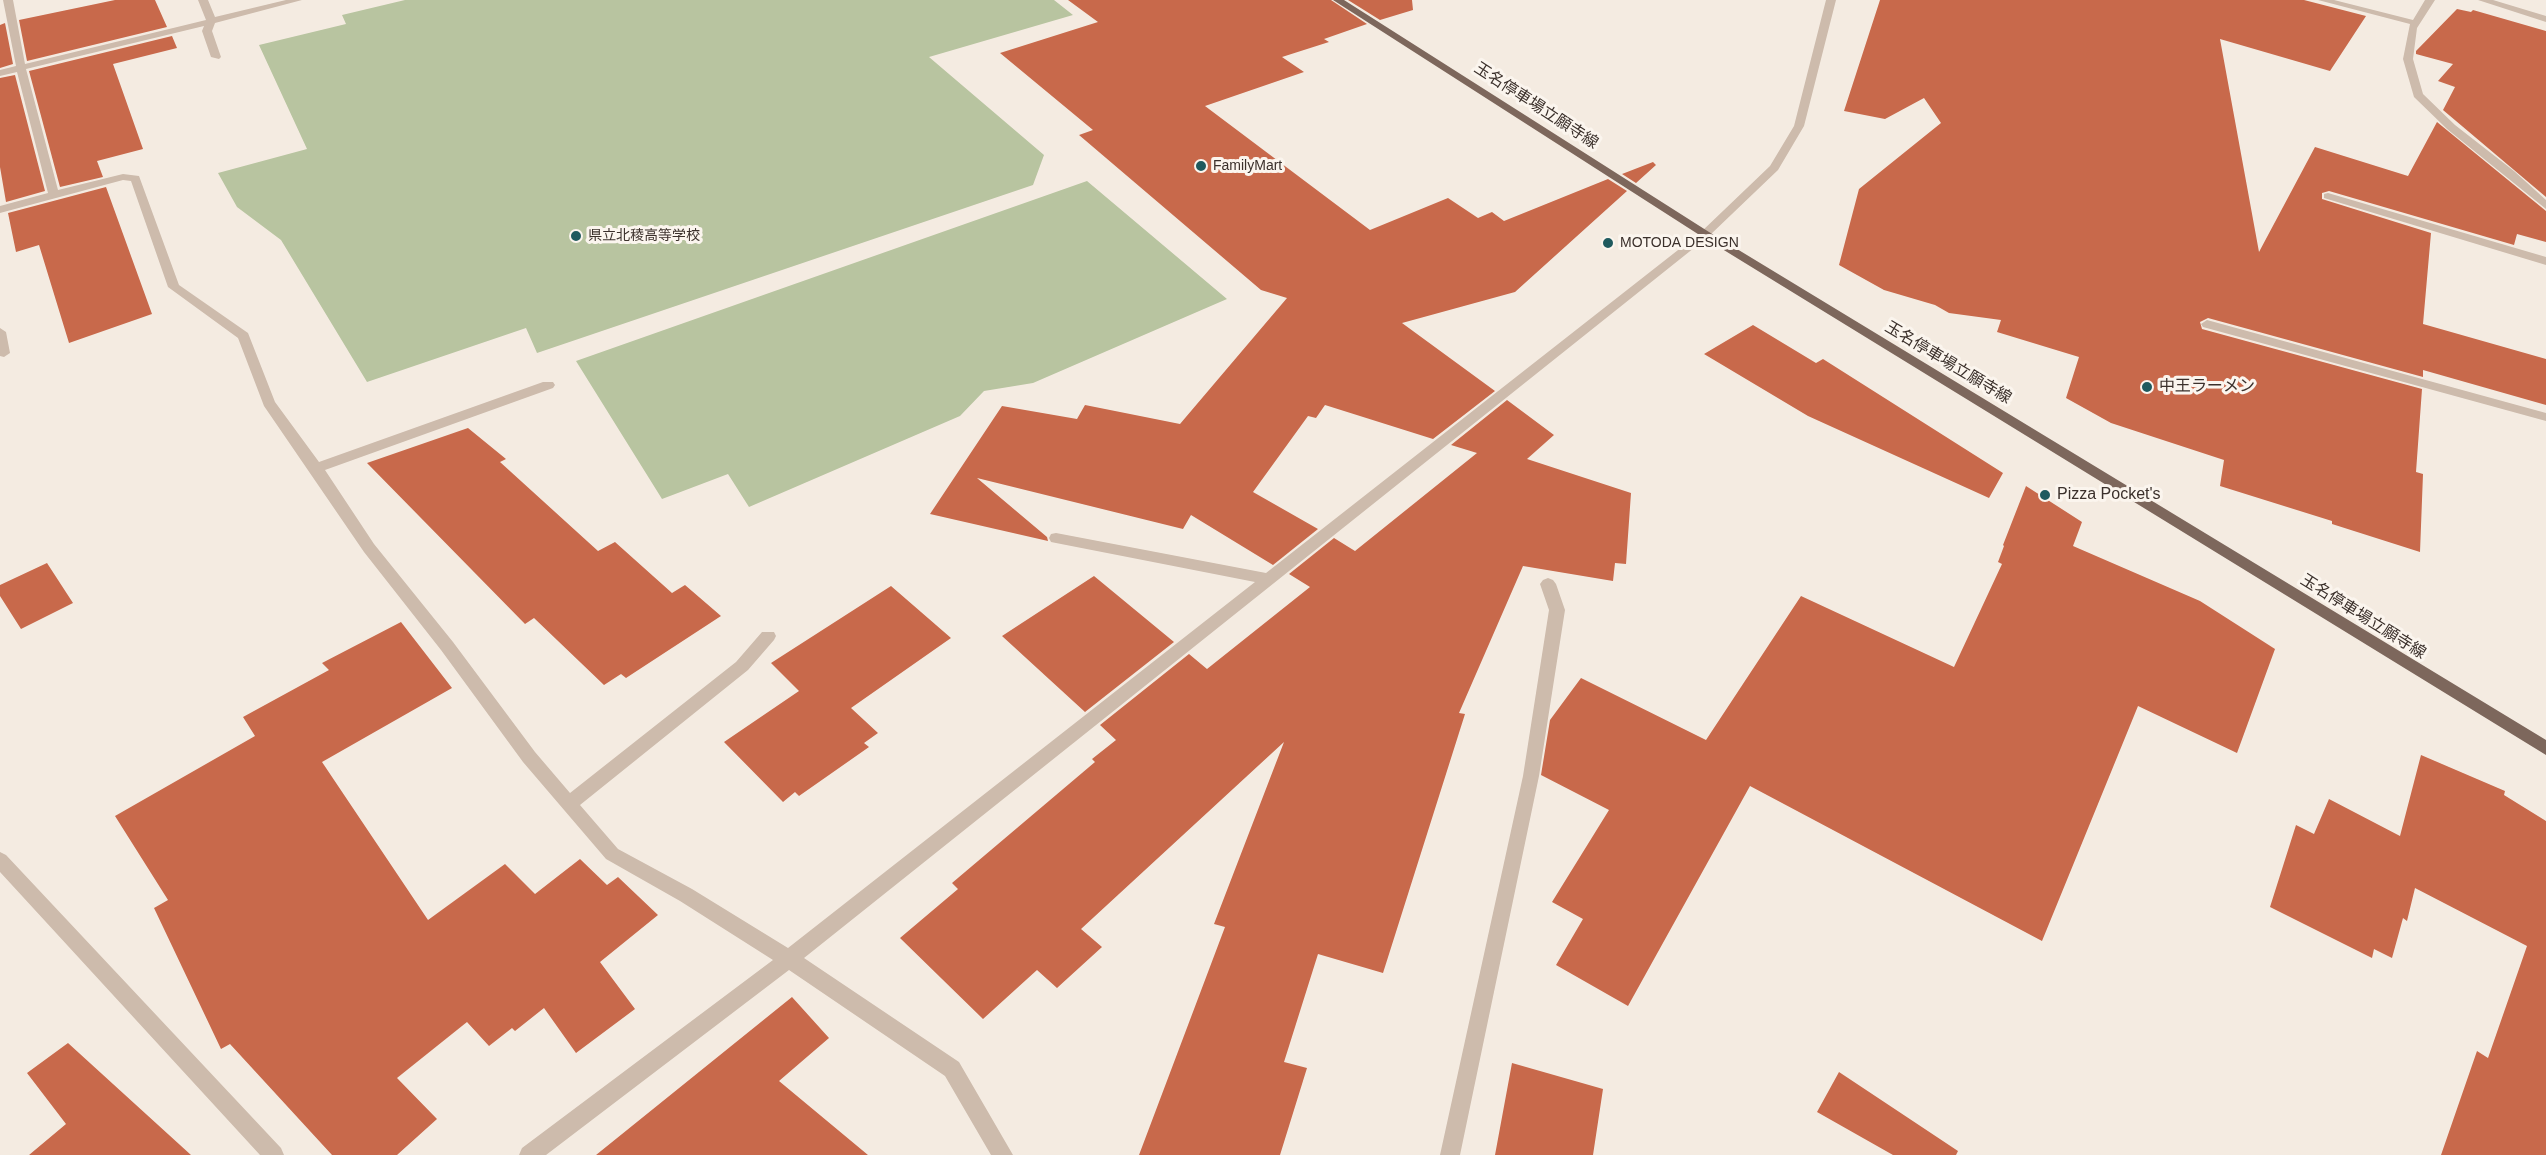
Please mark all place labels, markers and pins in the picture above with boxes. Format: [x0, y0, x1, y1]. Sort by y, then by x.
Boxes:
place label: FamilyMart [1213, 158, 1282, 174]
marker: FamilyMart [1194, 159, 1208, 173]
place label: 県立北稜高等学校 [588, 228, 700, 244]
marker: 県立北稜高等学校 [569, 229, 583, 243]
place label: MOTODA DESIGN [1620, 235, 1739, 251]
marker: MOTODA DESIGN [1601, 236, 1615, 250]
place label: 中王ラーメン [2159, 377, 2255, 397]
marker: 中王ラーメン [2140, 380, 2154, 394]
place label: Pizza Pocket's [2057, 485, 2161, 505]
marker: Pizza Pocket's [2038, 488, 2052, 502]

